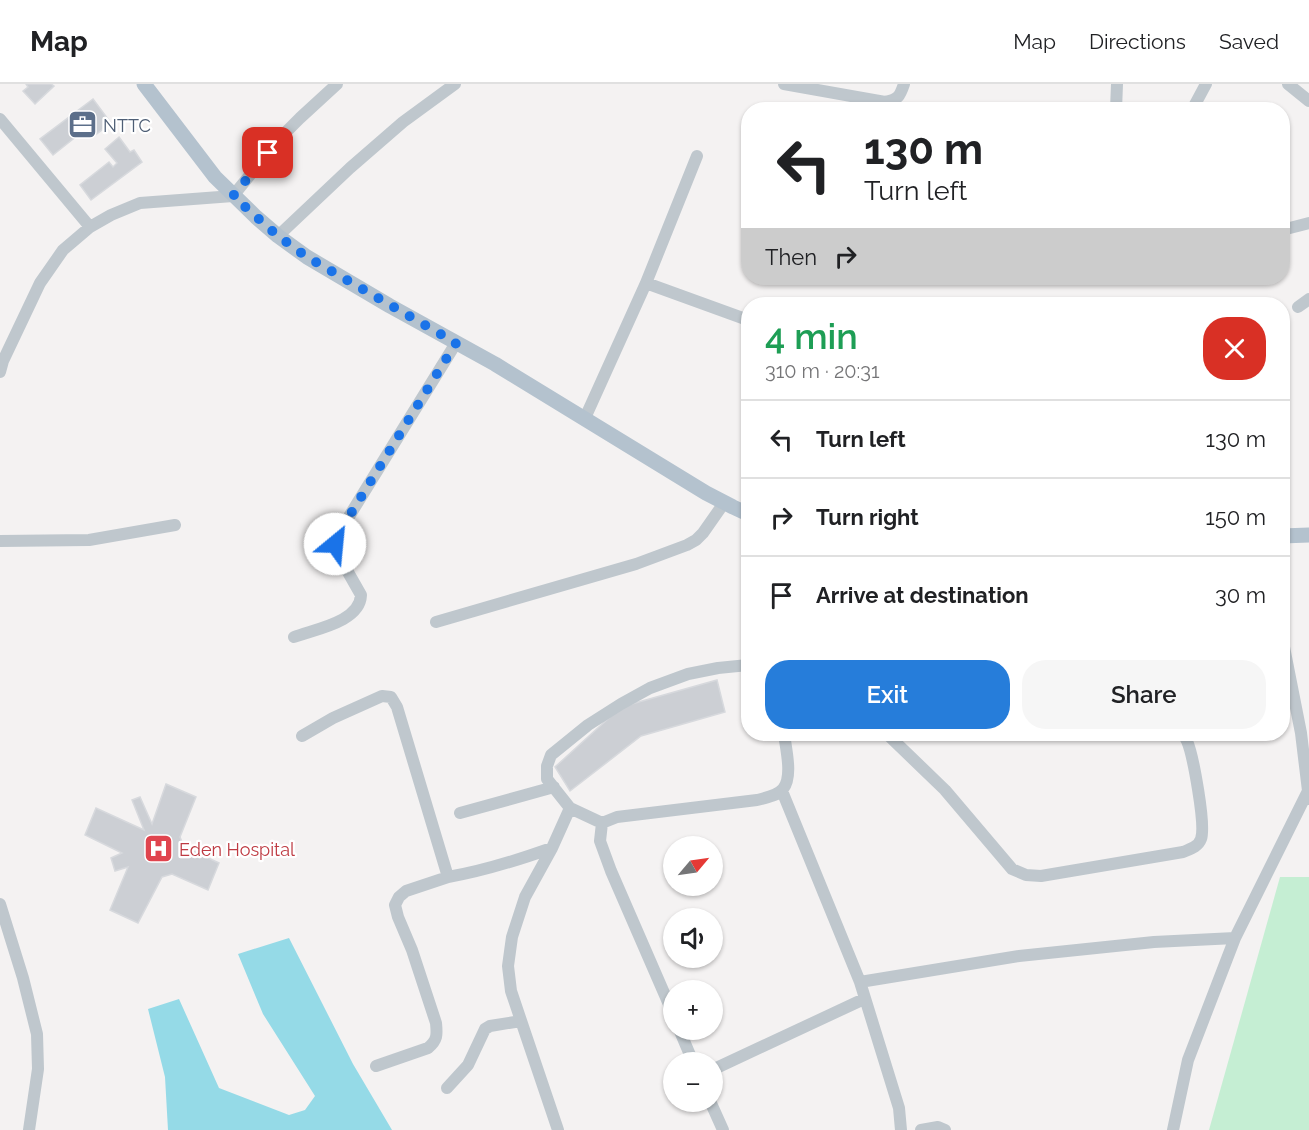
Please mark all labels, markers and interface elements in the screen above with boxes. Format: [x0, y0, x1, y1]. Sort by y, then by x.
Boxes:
text: Map [30, 25, 88, 58]
text: Map [1013, 29, 1056, 54]
text: Directions [1089, 29, 1186, 54]
text: Saved [1219, 29, 1279, 54]
office icon: NTTC [66, 109, 98, 141]
place label: NTTC [103, 115, 151, 136]
text: 130 m [864, 125, 983, 174]
icon: left [765, 126, 843, 204]
pin [242, 127, 293, 178]
icon: arrive [251, 136, 284, 169]
text: Turn left [864, 175, 967, 206]
icon: right [829, 240, 862, 273]
text: Then [765, 244, 817, 270]
text: 4 min [765, 315, 858, 357]
button: close [1203, 317, 1266, 380]
text: 310 m · 20:31 [765, 359, 880, 383]
icon: left [765, 423, 798, 456]
text: Turn left [816, 426, 906, 452]
text: 130 m [1206, 426, 1266, 452]
icon: right [765, 501, 798, 534]
text: Turn right [816, 504, 919, 530]
text: 150 m [1205, 504, 1266, 530]
position arrow [303, 512, 367, 576]
icon: arrive [765, 579, 798, 612]
text: Arrive at destination [816, 582, 1029, 608]
text: 30 m [1215, 582, 1266, 608]
button: Exit [765, 660, 1010, 729]
button: Share [1022, 660, 1266, 729]
hospital icon: Eden Hospital [142, 833, 174, 865]
north arrow [663, 836, 723, 896]
map controls [663, 836, 723, 1112]
place label: Eden Hospital [179, 839, 295, 860]
button: sound [663, 908, 723, 968]
button: + [663, 980, 723, 1040]
button: − [663, 1052, 723, 1112]

